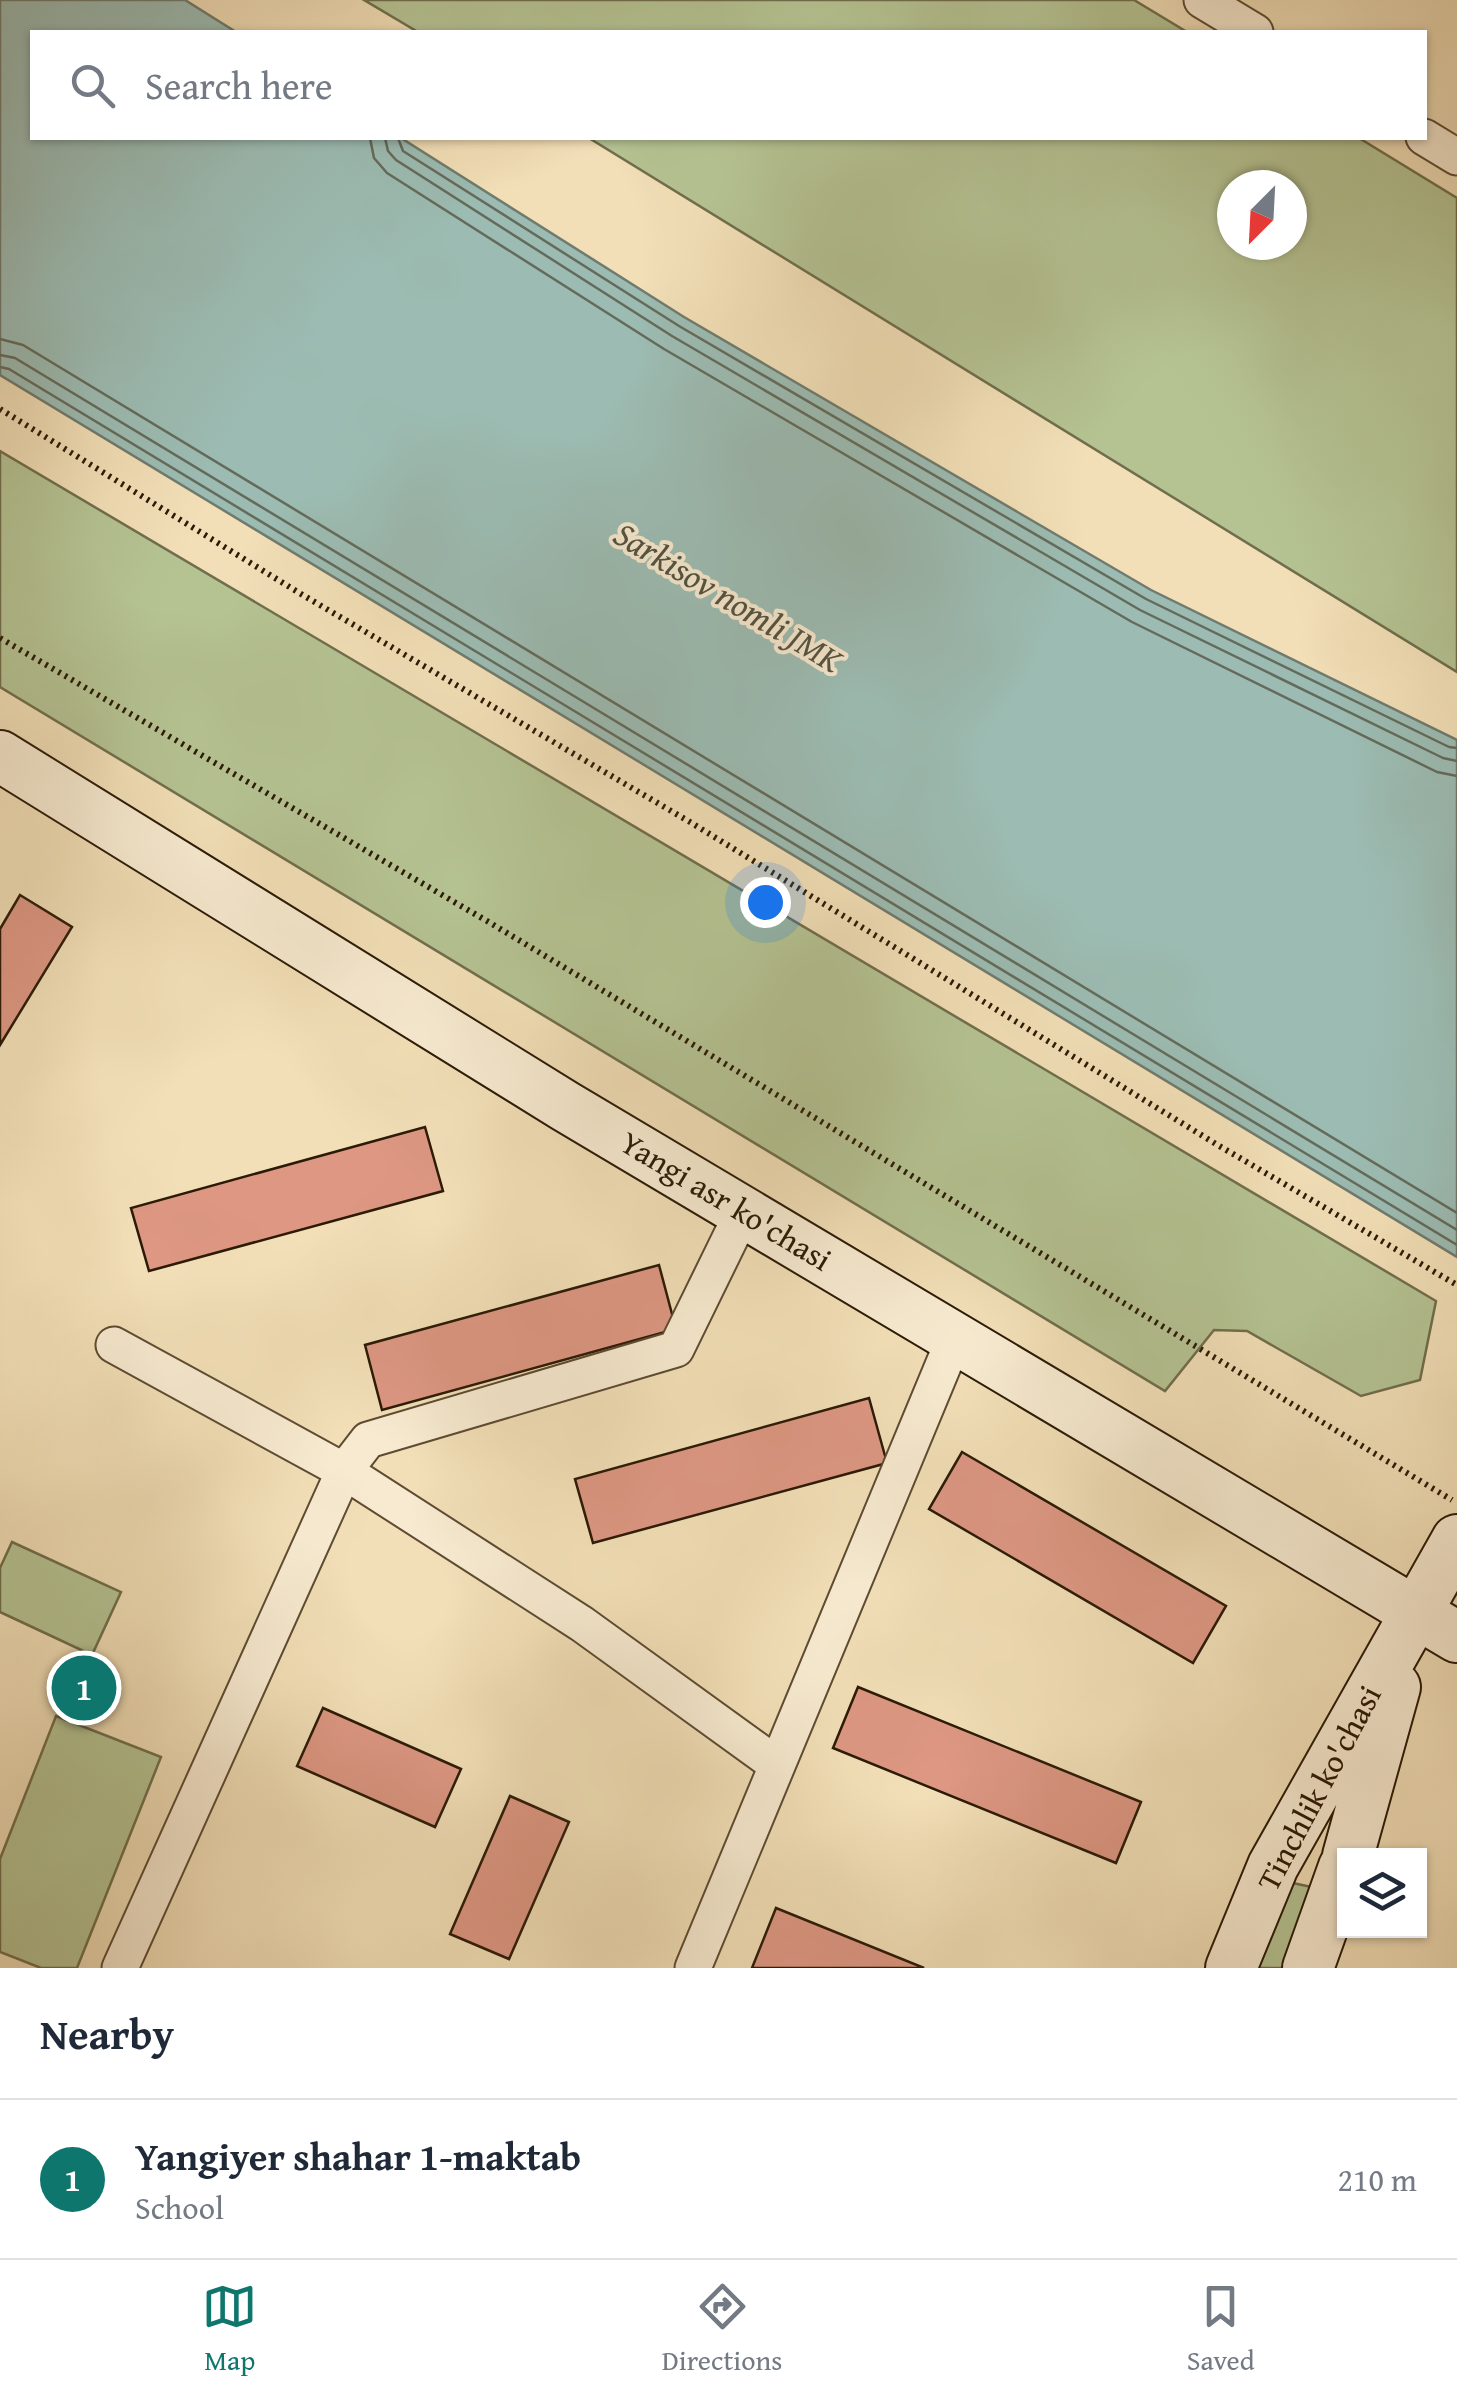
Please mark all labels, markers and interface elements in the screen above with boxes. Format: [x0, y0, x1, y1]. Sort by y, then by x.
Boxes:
search box [30, 30, 1427, 140]
text: Search here [145, 57, 333, 113]
icon: search [65, 58, 120, 113]
north arrow [1217, 170, 1307, 260]
water label: Sarkisov nomli JMK [604, 508, 854, 686]
your location [740, 877, 791, 928]
street label: Yangi asr ko'chasi [612, 1119, 841, 1282]
pin: 1 [52, 1650, 116, 1726]
street label: Tinchlik ko'chasi [1245, 1677, 1392, 1899]
map controls [1337, 1848, 1427, 1938]
button: layers [1337, 1848, 1427, 1938]
text: Nearby [40, 2003, 174, 2064]
text: Yangiyer shahar 1-maktab [135, 2128, 581, 2184]
text: 1 [64, 2156, 81, 2203]
text: 210 m [1338, 2156, 1417, 2203]
text: School [135, 2184, 224, 2231]
tab: Map [202, 2279, 257, 2380]
tab: Directions [662, 2279, 782, 2380]
tab: Saved [1187, 2279, 1255, 2380]

